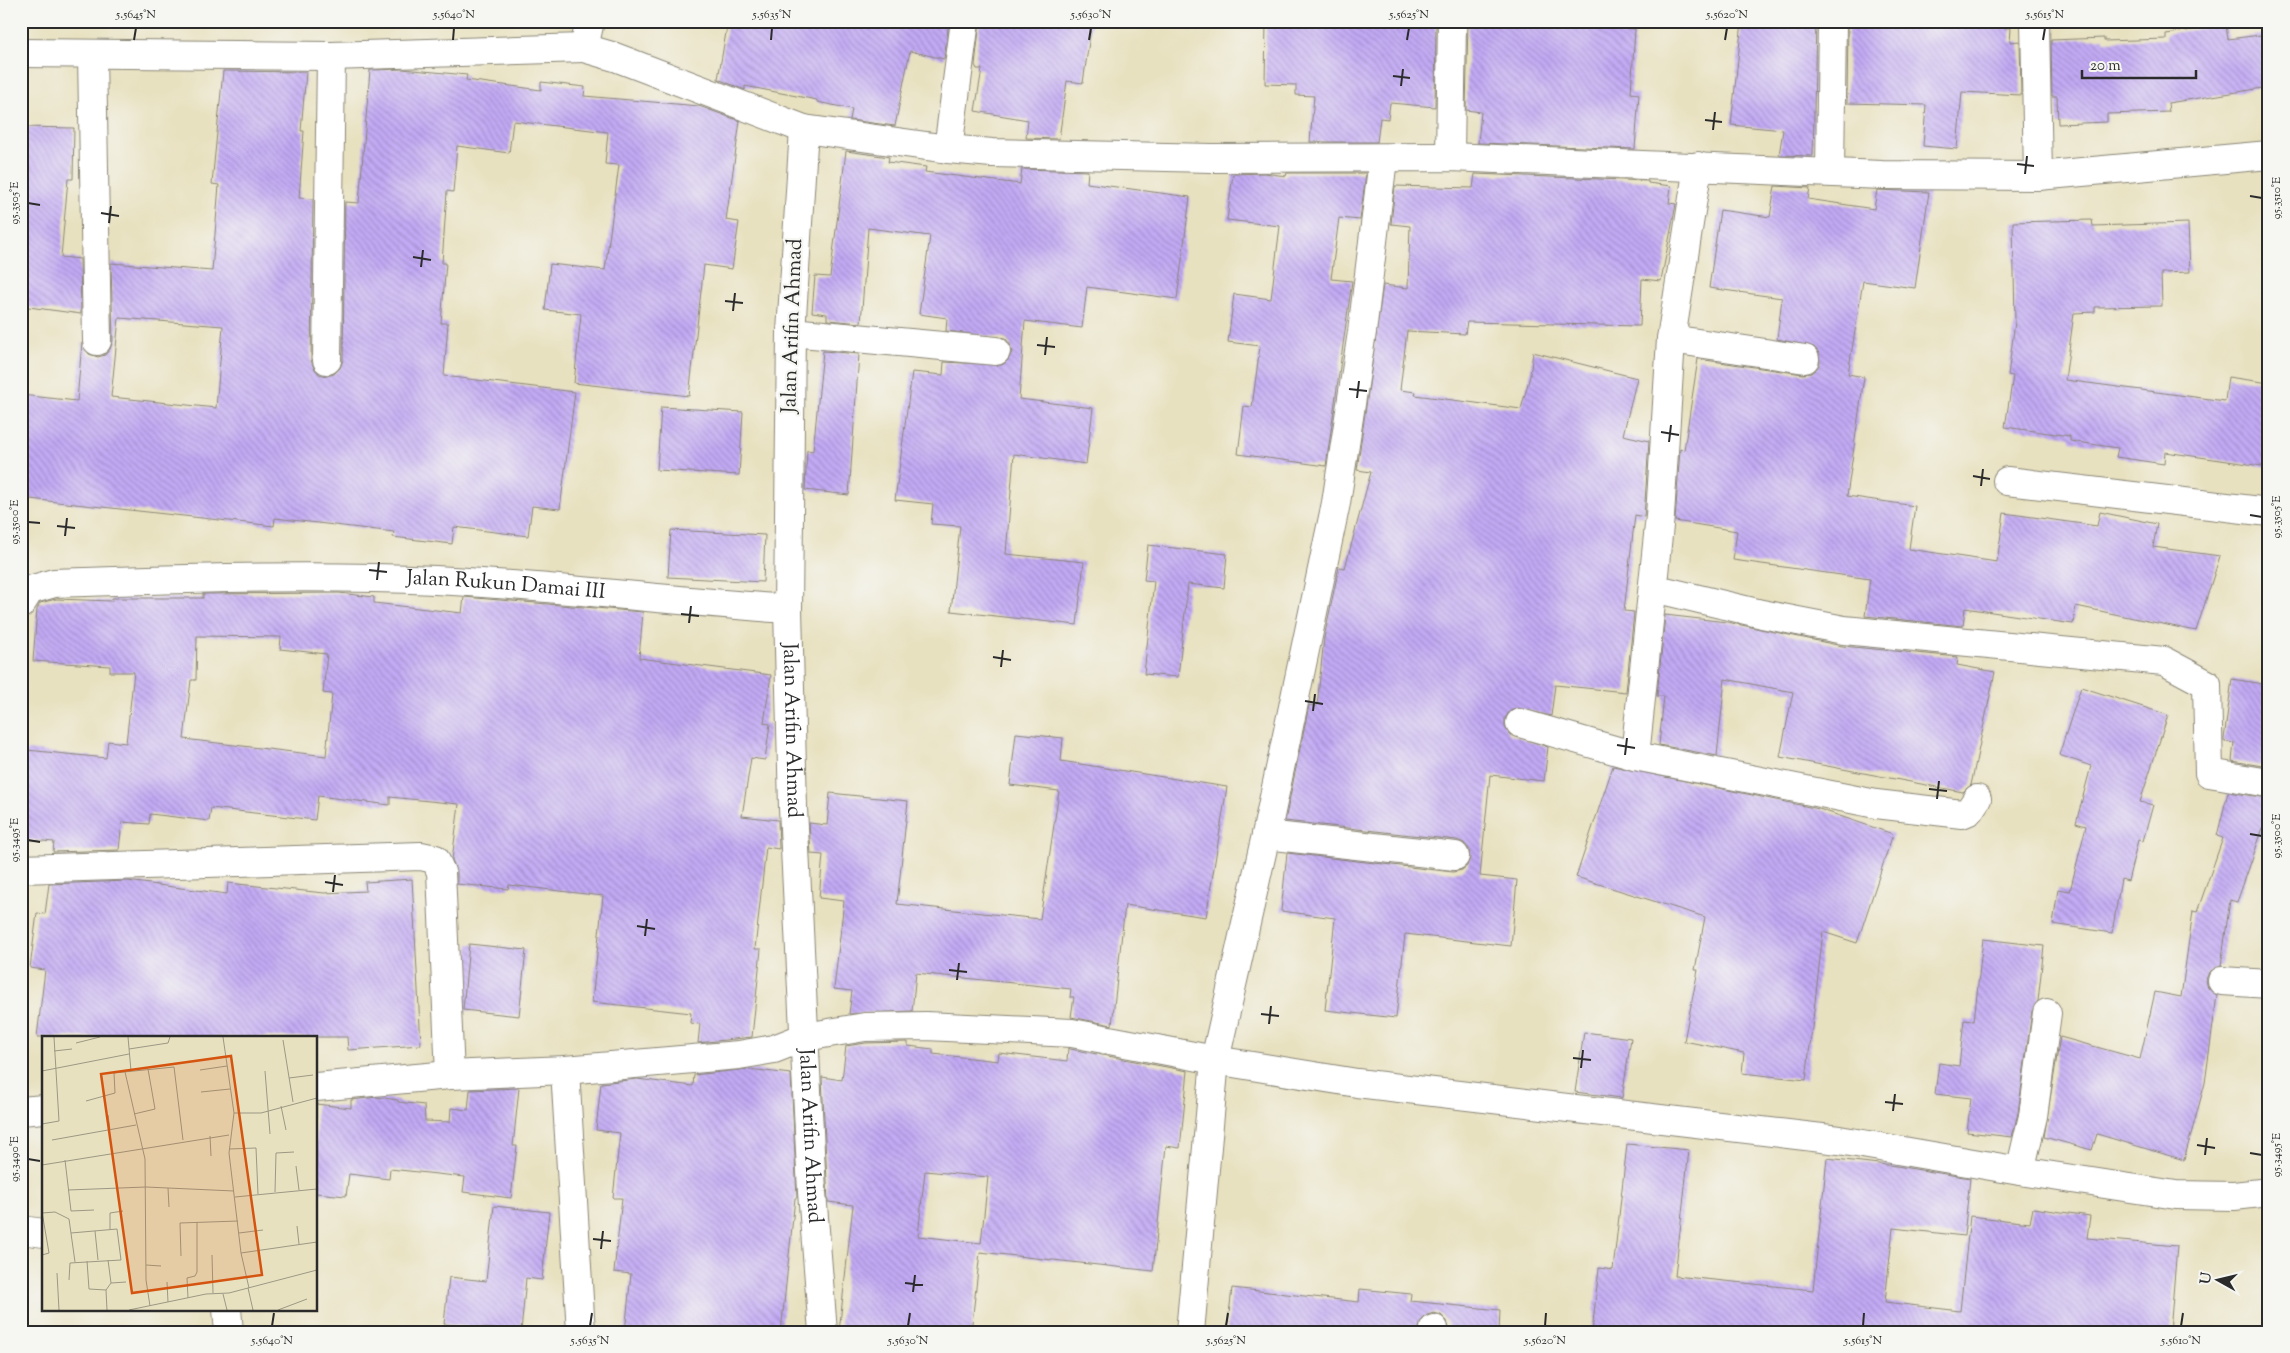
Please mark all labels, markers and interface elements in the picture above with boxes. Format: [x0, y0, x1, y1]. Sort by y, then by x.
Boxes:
text: 5.5645°N [115, 6, 156, 24]
text: 5.5640°N [432, 6, 475, 24]
text: 5.5635°N [752, 6, 792, 24]
text: 5.5630°N [1070, 6, 1112, 24]
text: 5.5625°N [1388, 6, 1429, 24]
text: 5.5620°N [1705, 6, 1748, 24]
text: 5.5615°N [2025, 6, 2064, 24]
scale bar [2082, 48, 2196, 80]
text: 20 m [2090, 56, 2121, 77]
text: 95.3510°E [2268, 176, 2286, 219]
text: 95.3505°E [6, 181, 24, 224]
street label: Jalan Arifin Ahmad [775, 238, 811, 415]
text: 95.3505°E [2268, 495, 2286, 538]
text: 95.3500°E [6, 499, 24, 544]
street label: Jalan Rukun Damai III [405, 564, 607, 608]
street label: Jalan Arifin Ahmad [774, 642, 808, 819]
text: 95.3500°E [2268, 813, 2286, 858]
text: 95.3495°E [6, 817, 24, 862]
inset map [42, 1036, 318, 1310]
street label: Jalan Arifin Ahmad [790, 1047, 829, 1225]
text: 95.3495°E [2268, 1132, 2286, 1177]
text: 95.3490°E [6, 1135, 24, 1182]
north arrow [2192, 1256, 2242, 1306]
text: U [2196, 1271, 2218, 1286]
text: 5.5640°N [250, 1332, 293, 1350]
text: 5.5635°N [570, 1332, 610, 1350]
text: 5.5630°N [887, 1332, 929, 1350]
text: 5.5625°N [1205, 1332, 1246, 1350]
text: 5.5620°N [1523, 1332, 1566, 1350]
text: 5.5615°N [1843, 1332, 1882, 1350]
text: 5.5610°N [2160, 1332, 2201, 1350]

